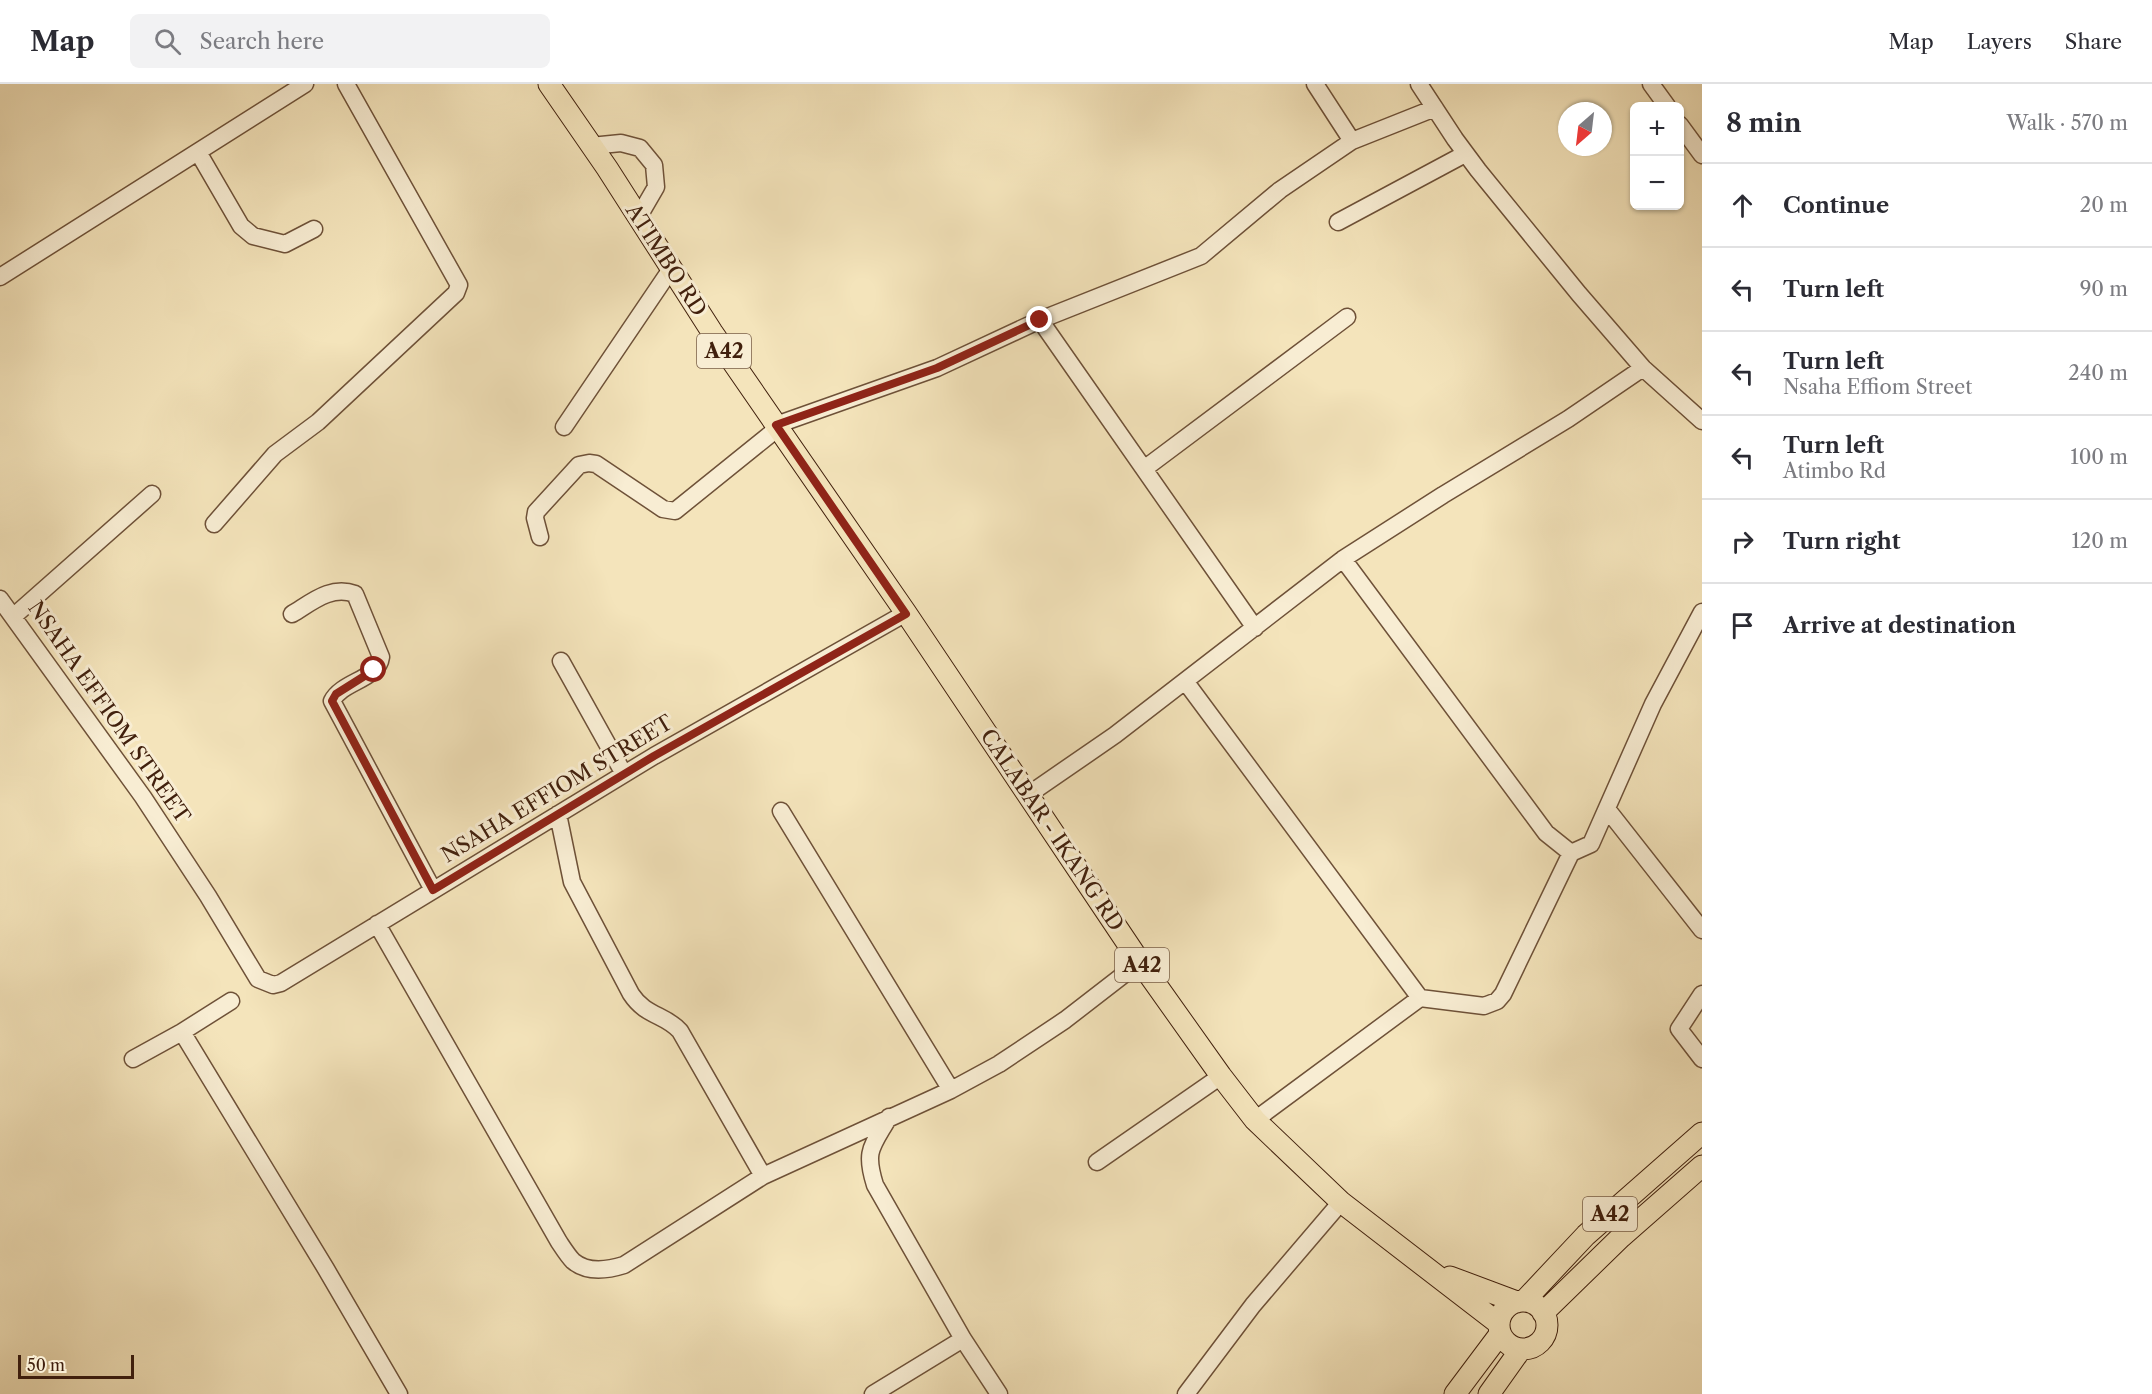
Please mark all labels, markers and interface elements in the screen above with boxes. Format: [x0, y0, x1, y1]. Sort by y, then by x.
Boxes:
search box [130, 14, 550, 68]
text: Map [30, 24, 94, 58]
icon: search [151, 25, 184, 58]
text: Search here [199, 28, 324, 55]
text: Map [1889, 29, 1934, 54]
text: Layers [1967, 29, 2032, 54]
text: Share [2065, 29, 2122, 54]
north arrow [1558, 102, 1612, 156]
map controls [1630, 102, 1684, 210]
button: + [1630, 102, 1684, 156]
text: 8 min [1726, 107, 1802, 139]
text: Walk · 570 m [2007, 111, 2128, 135]
button: − [1630, 156, 1684, 210]
icon: ahead [1726, 189, 1759, 222]
text: Continue [1783, 192, 1889, 219]
text: 20 m [2080, 193, 2128, 217]
street label: ATIMBO RD [620, 198, 712, 321]
icon: left [1726, 273, 1759, 306]
text: Turn left [1783, 276, 1884, 303]
text: 90 m [2080, 277, 2128, 301]
route end [1026, 306, 1052, 332]
road number: A42 [697, 334, 751, 368]
text: Turn left [1783, 348, 1884, 375]
icon: left [1726, 357, 1759, 390]
text: 240 m [2068, 361, 2128, 385]
text: Nsaha Effiom Street [1783, 375, 1972, 399]
text: Turn left [1783, 432, 1884, 459]
icon: left [1726, 441, 1759, 474]
text: 100 m [2070, 445, 2128, 469]
text: Atimbo Rd [1783, 459, 1886, 483]
icon: right [1726, 525, 1759, 558]
text: Turn right [1783, 528, 1901, 555]
text: 120 m [2071, 529, 2128, 553]
street label: NSAHA EFFIOM STREET [23, 596, 196, 828]
icon: arrive [1726, 609, 1759, 642]
text: Arrive at destination [1783, 612, 2016, 639]
route start [360, 656, 386, 682]
street label: NSAHA EFFIOM STREET [437, 709, 677, 868]
street label: CALABAR - IKANG RD [976, 724, 1129, 935]
road number: A42 [1115, 948, 1169, 982]
road number: A42 [1583, 1197, 1637, 1231]
scale bar [18, 1352, 134, 1380]
text: 50 m [27, 1355, 65, 1375]

